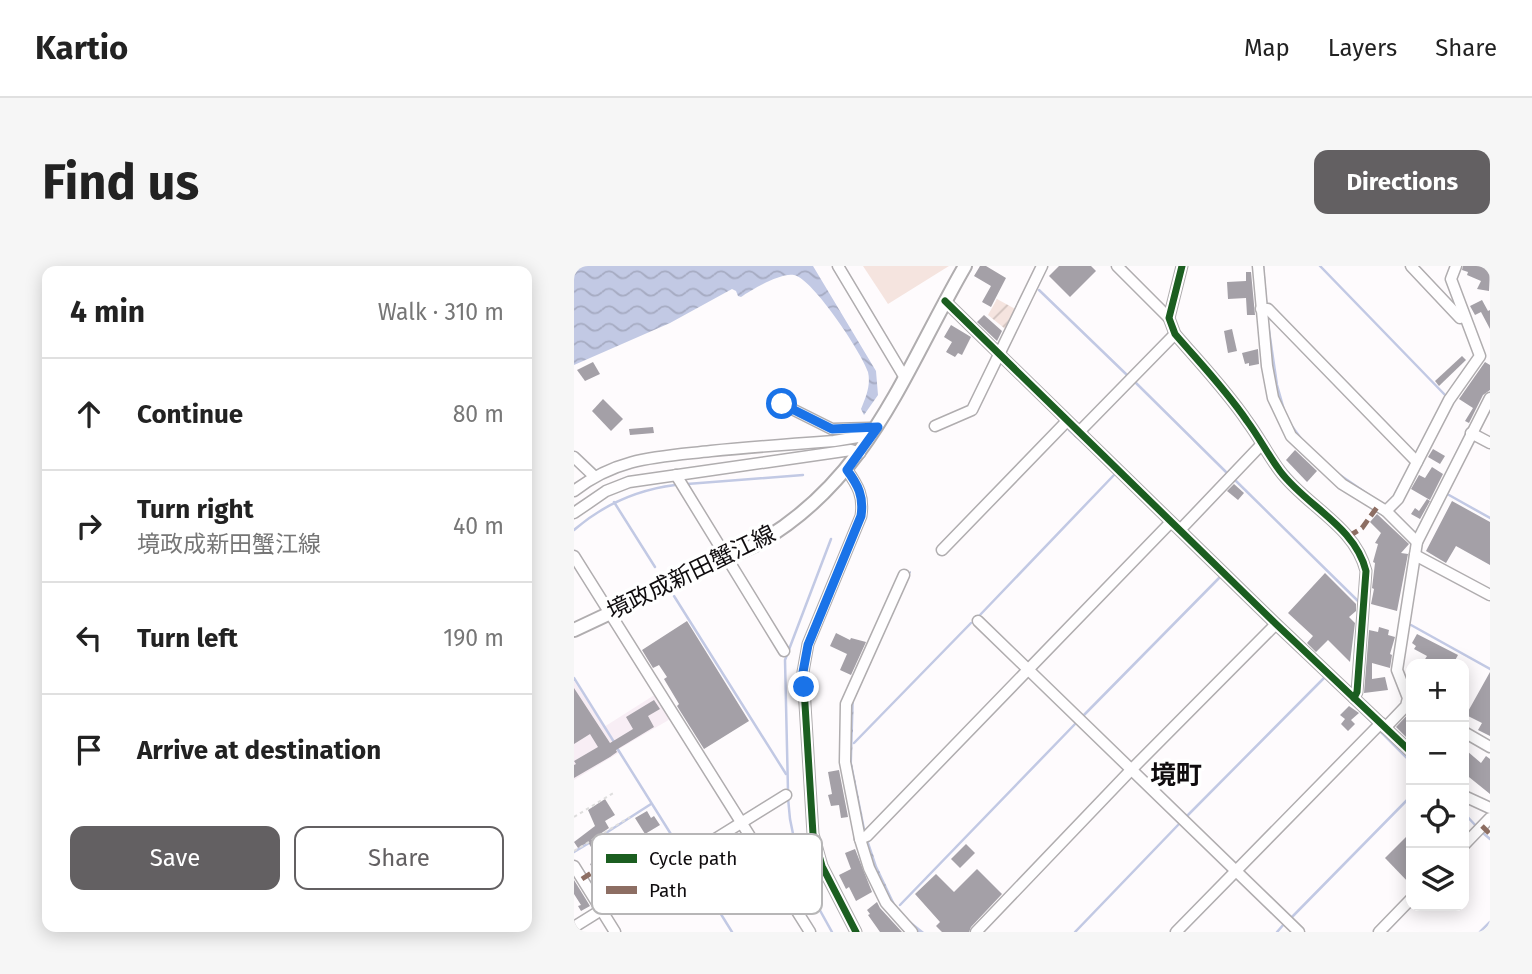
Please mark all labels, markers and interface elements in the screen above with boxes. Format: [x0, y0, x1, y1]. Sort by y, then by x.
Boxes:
text: Kartio [35, 28, 128, 68]
text: Map [1244, 34, 1290, 62]
text: Layers [1328, 34, 1397, 62]
text: Share [1435, 34, 1497, 62]
button: Directions [1314, 150, 1490, 214]
text: Find us [42, 153, 199, 212]
text: 4 min [70, 294, 145, 330]
text: Walk · 310 m [378, 298, 504, 326]
route start [766, 388, 797, 419]
icon: ahead [70, 395, 108, 433]
text: Continue [137, 399, 243, 430]
text: 80 m [453, 400, 504, 428]
text: Turn right [137, 494, 254, 525]
icon: right [70, 507, 108, 545]
text: 40 m [453, 512, 504, 540]
street label: 境政成新田蟹江線 [602, 519, 780, 625]
text: 境政成新田蟹江線 [137, 530, 321, 558]
icon: left [70, 619, 108, 657]
text: Turn left [137, 623, 238, 654]
text: 190 m [443, 624, 504, 652]
map controls [1406, 659, 1469, 911]
button: + [1406, 659, 1469, 722]
route end [788, 671, 819, 702]
button: − [1406, 722, 1469, 785]
icon: arrive [70, 731, 108, 769]
text: Arrive at destination [137, 735, 381, 766]
district label: 境町 [1150, 760, 1202, 791]
button: locate [1406, 785, 1469, 848]
button: Save [70, 826, 280, 890]
button: Share [294, 826, 504, 890]
legend [592, 834, 822, 914]
text: Cycle path [649, 847, 737, 870]
button: layers [1406, 848, 1469, 911]
text: Path [649, 879, 687, 902]

